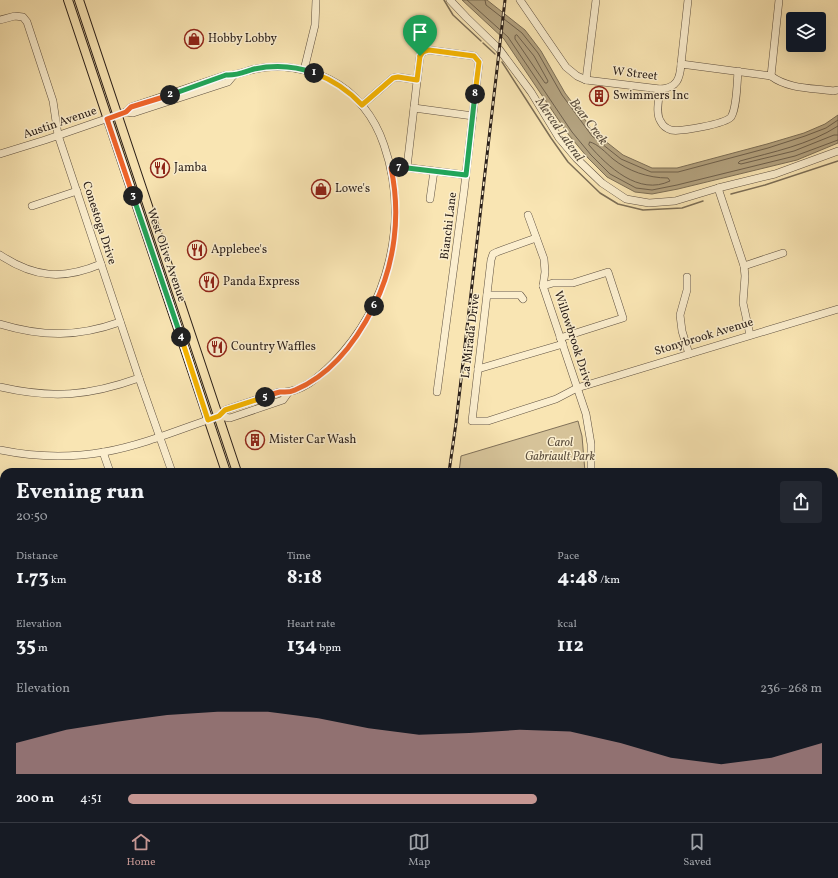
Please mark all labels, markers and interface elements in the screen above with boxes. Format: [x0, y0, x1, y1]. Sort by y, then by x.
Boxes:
map controls [786, 12, 826, 52]
button: layers [786, 12, 826, 52]
pin [403, 15, 437, 56]
icon: arrive [409, 21, 431, 43]
shop icon: Hobby Lobby [183, 28, 205, 50]
place label: Hobby Lobby [208, 31, 278, 47]
pin: 1 [304, 63, 324, 83]
street label: W Street [611, 63, 659, 85]
text: 1 [312, 65, 316, 80]
pin: 8 [465, 84, 485, 104]
pin: 2 [160, 85, 180, 105]
building icon: Swimmers Inc [588, 85, 610, 107]
text: 8 [472, 86, 478, 101]
text: 2 [167, 87, 173, 102]
place label: Swimmers Inc [613, 88, 689, 104]
water label: Merced Lateral [530, 93, 588, 166]
water label: Bear Creek [565, 95, 611, 149]
street label: Austin Avenue [21, 103, 99, 143]
restaurant icon: Jamba [149, 157, 171, 179]
pin: 7 [389, 157, 409, 177]
text: 7 [396, 159, 402, 174]
place label: Jamba [174, 160, 207, 176]
shop icon: Lowe's [310, 178, 332, 200]
street label: Conestoga Drive [78, 179, 120, 267]
place label: Lowe's [335, 181, 370, 197]
pin: 3 [123, 186, 143, 206]
text: 3 [130, 188, 136, 203]
street label: Bianchi Lane [437, 191, 461, 261]
street label: West Olive Avenue [142, 206, 190, 304]
restaurant icon: Applebee's [186, 239, 208, 261]
place label: Applebee's [211, 242, 267, 258]
restaurant icon: Panda Express [198, 271, 220, 293]
place label: Panda Express [223, 274, 300, 290]
street label: Willowbrook Drive [550, 289, 596, 390]
street label: La Mirada Drive [458, 292, 484, 379]
pin: 6 [364, 296, 384, 316]
text: 6 [371, 298, 377, 313]
street label: Stonybrook Avenue [653, 314, 756, 360]
pin: 4 [171, 327, 191, 347]
text: 4 [178, 329, 184, 344]
restaurant icon: Country Waffles [206, 336, 228, 358]
place label: Country Waffles [231, 339, 316, 355]
pin: 5 [255, 387, 275, 407]
text: 5 [262, 389, 268, 404]
building icon: Mister Car Wash [244, 429, 266, 451]
place label: Mister Car Wash [269, 432, 356, 448]
park label: Carol Gabriault Park [525, 435, 595, 465]
text: Evening run [16, 477, 145, 508]
button: share [780, 481, 822, 523]
text: 20:50 [16, 508, 48, 526]
text: Distance [16, 549, 58, 564]
text: Time [287, 549, 311, 564]
text: Pace [557, 549, 579, 564]
text: 1.73 [16, 564, 49, 592]
text: 8:18 [287, 564, 322, 592]
text: 4:48 [557, 564, 598, 592]
text: km [49, 573, 67, 588]
text: /km [598, 573, 620, 588]
text: Elevation [16, 617, 62, 632]
text: Heart rate [287, 617, 335, 632]
text: kcal [557, 617, 577, 632]
text: 35 [16, 632, 36, 660]
text: 134 [287, 632, 317, 660]
text: 112 [557, 632, 584, 660]
text: m [36, 641, 48, 656]
text: bpm [317, 641, 341, 656]
text: Elevation [16, 680, 70, 698]
text: 236–268 m [760, 680, 822, 698]
text: 200 m [16, 790, 54, 808]
text: 4:51 [80, 790, 102, 808]
tab: Home [126, 831, 156, 870]
tab: Map [408, 831, 430, 870]
tab: Saved [683, 831, 712, 870]

